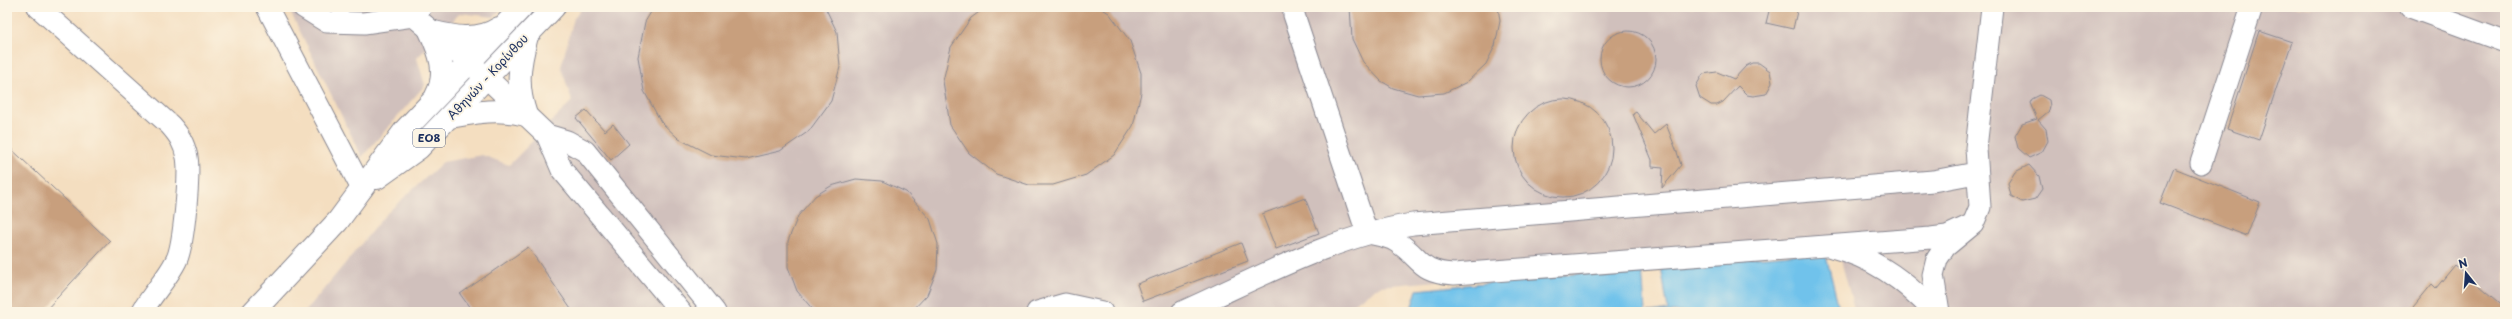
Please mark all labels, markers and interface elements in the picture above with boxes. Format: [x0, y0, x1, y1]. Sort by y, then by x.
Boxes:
street label: Αθηνών - Κορίνθου [443, 29, 532, 123]
road number: ΕΟ8 [413, 129, 445, 147]
north arrow [2446, 253, 2486, 293]
text: N [2456, 253, 2470, 272]

